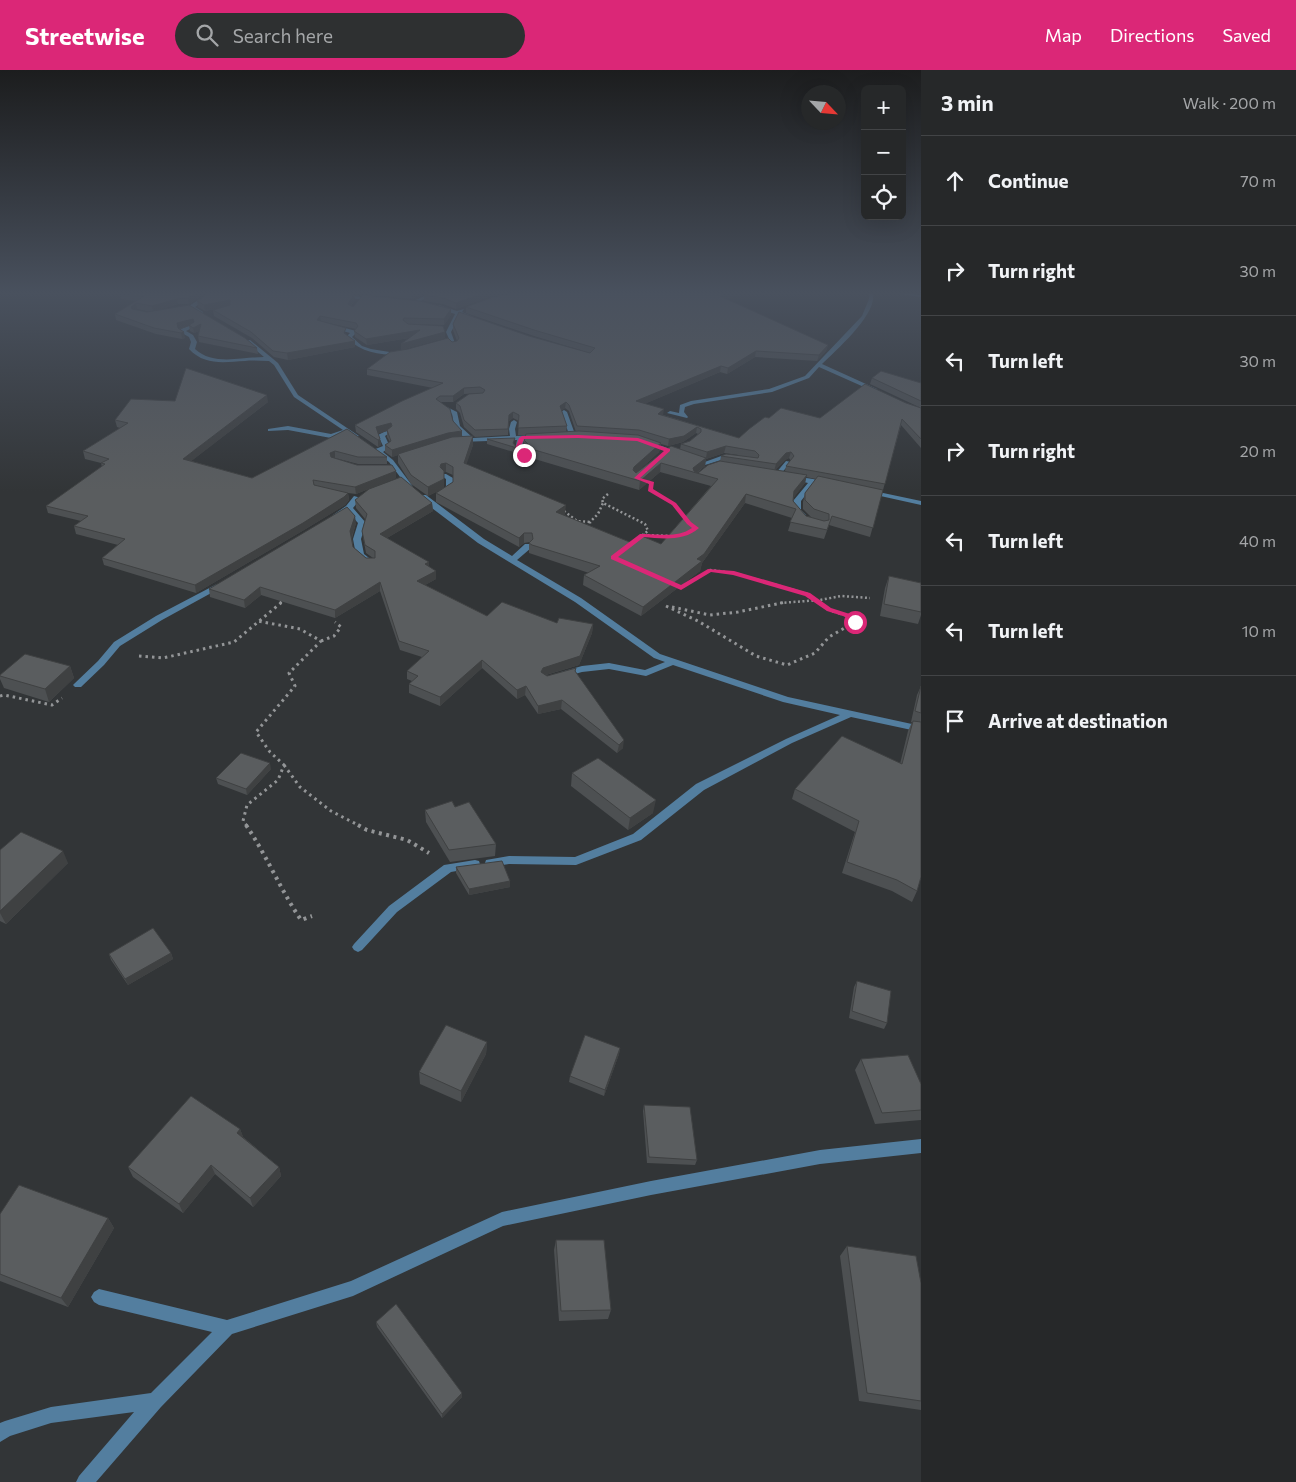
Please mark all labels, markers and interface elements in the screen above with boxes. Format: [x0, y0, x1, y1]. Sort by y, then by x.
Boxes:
search box [175, 13, 525, 58]
text: Streetwise [25, 21, 145, 50]
icon: search [193, 21, 221, 49]
text: Search here [233, 24, 333, 47]
text: Map [1045, 24, 1082, 46]
text: Directions [1110, 24, 1194, 46]
text: Saved [1222, 24, 1271, 46]
north arrow [801, 85, 846, 130]
map controls [861, 85, 906, 220]
button: + [861, 85, 906, 130]
text: 3 min [941, 90, 994, 115]
text: Walk · 200 m [1183, 93, 1276, 112]
button: − [861, 130, 906, 175]
icon: ahead [941, 167, 969, 195]
text: Continue [988, 169, 1068, 192]
text: 70 m [1240, 171, 1276, 190]
button: locate [861, 175, 906, 220]
icon: right [941, 257, 969, 285]
text: Turn right [988, 259, 1075, 282]
text: 30 m [1239, 261, 1276, 280]
icon: left [941, 347, 969, 375]
text: Turn left [988, 349, 1063, 372]
text: 30 m [1239, 351, 1276, 370]
icon: right [941, 437, 969, 465]
text: Turn right [988, 439, 1075, 462]
text: 20 m [1240, 441, 1276, 460]
route end [513, 444, 536, 467]
icon: left [941, 527, 969, 555]
text: Turn left [988, 529, 1063, 552]
text: 40 m [1239, 531, 1276, 550]
route start [844, 611, 867, 634]
icon: left [941, 617, 969, 645]
text: Turn left [988, 619, 1063, 642]
text: 10 m [1242, 621, 1276, 640]
icon: arrive [941, 707, 969, 735]
text: Arrive at destination [988, 709, 1168, 732]

